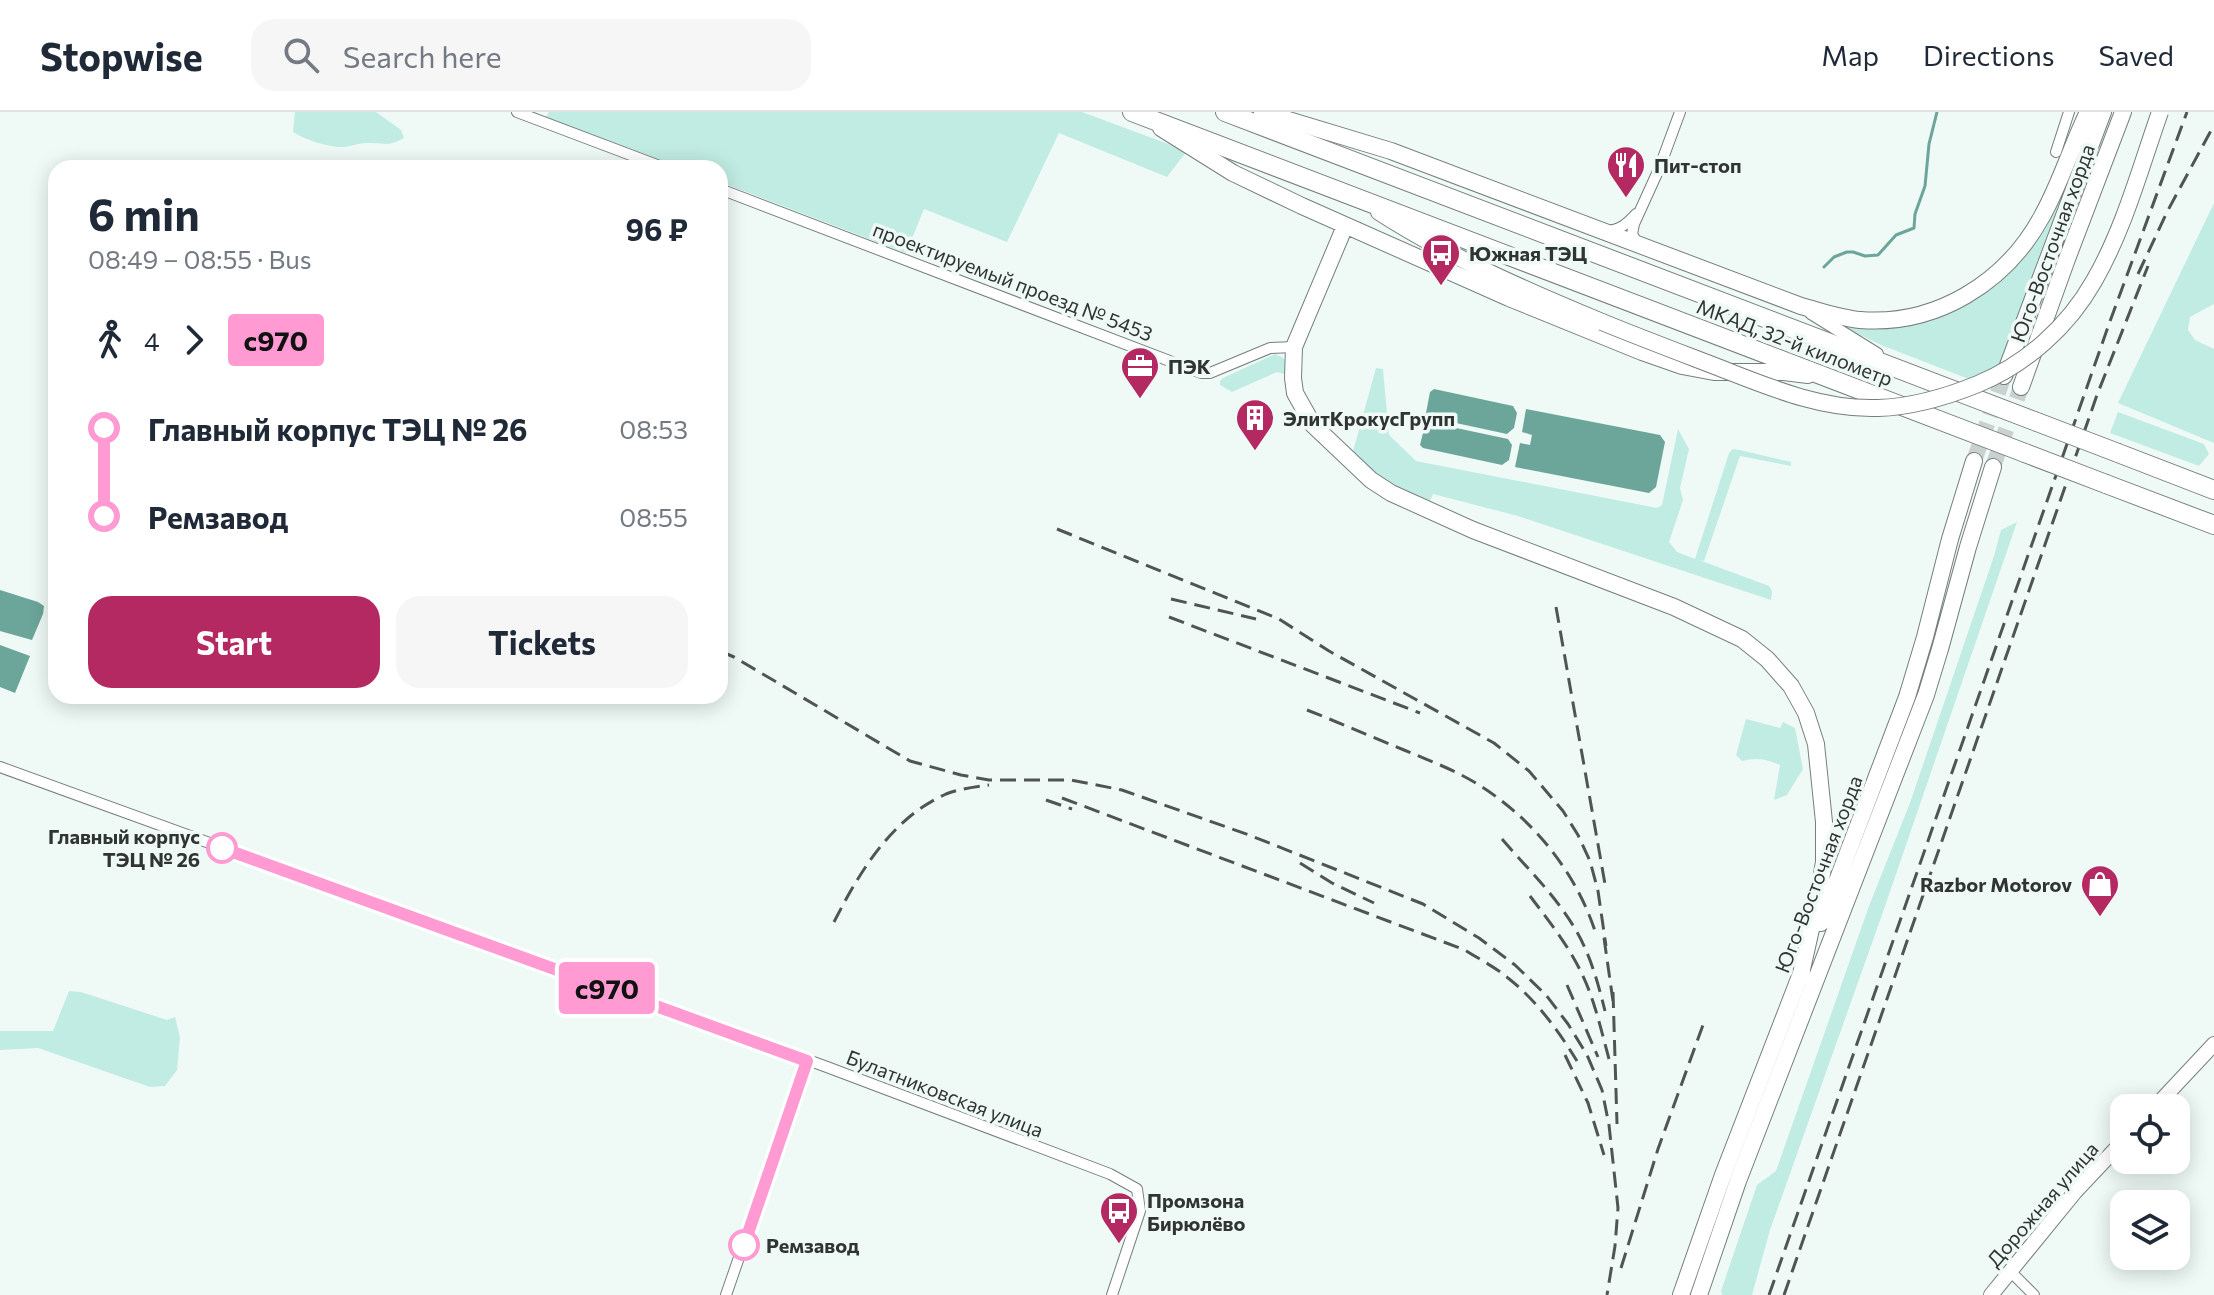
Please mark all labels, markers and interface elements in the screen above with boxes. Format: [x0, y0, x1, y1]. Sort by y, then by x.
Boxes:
search box [251, 19, 811, 91]
text: Stopwise [40, 32, 203, 79]
icon: search [279, 33, 323, 77]
text: Search here [343, 37, 501, 74]
text: Map [1821, 38, 1879, 72]
text: Directions [1923, 38, 2054, 72]
text: Saved [2098, 38, 2174, 72]
street label: Юго-Восточная хорда [2005, 141, 2099, 345]
restaurant icon: Пит-стоп [1605, 144, 1647, 199]
place label: Пит-стоп [1654, 153, 1742, 177]
text: 6 min [88, 186, 200, 240]
text: 96 ₽ [625, 210, 688, 247]
street label: проектируемый проезд № 5453 [870, 216, 1156, 346]
bus stop icon: Южная ТЭЦ [1420, 232, 1462, 287]
place label: Южная ТЭЦ [1469, 241, 1588, 265]
text: 08:49 – 08:55 · Bus [88, 243, 312, 274]
street label: МКАД, 32-й километр [1694, 294, 1896, 390]
icon: walk [88, 318, 132, 362]
icon: forward [172, 318, 216, 362]
text: с970 [244, 323, 308, 357]
text: 4 [144, 325, 160, 356]
office icon: ПЭК [1119, 345, 1161, 400]
place label: ПЭК [1168, 354, 1211, 378]
building icon: ЭлитКрокусГрупп [1234, 397, 1276, 452]
place label: ЭлитКрокусГрупп [1283, 406, 1455, 430]
text: Главный корпус ТЭЦ № 26 [148, 410, 528, 447]
text: 08:53 [619, 413, 688, 444]
text: Ремзавод [148, 498, 288, 535]
text: 08:55 [619, 501, 688, 532]
button: Start [88, 596, 380, 688]
button: Tickets [396, 596, 688, 688]
street label: Юго-Восточная хорда [1769, 772, 1867, 976]
place label: Главный корпус ТЭЦ № 26 [48, 824, 200, 871]
marker: Главный корпус ТЭЦ № 26 [207, 833, 237, 863]
shop icon: Razbor Motorov [2079, 863, 2121, 918]
place label: Razbor Motorov [1920, 872, 2072, 896]
line badge: с970 [551, 962, 663, 1014]
text: с970 [575, 971, 639, 1005]
street label: Булатниковская улица [843, 1044, 1047, 1142]
map controls [2110, 1094, 2190, 1270]
button: locate [2110, 1094, 2190, 1174]
street label: Дорожная улица [1981, 1137, 2103, 1271]
place label: Промзона Бирюлёво [1147, 1188, 1246, 1235]
bus stop icon: Промзона Бирюлёво [1098, 1190, 1140, 1245]
button: layers [2110, 1190, 2190, 1270]
marker: Ремзавод [729, 1230, 759, 1260]
place label: Ремзавод [766, 1233, 860, 1257]

